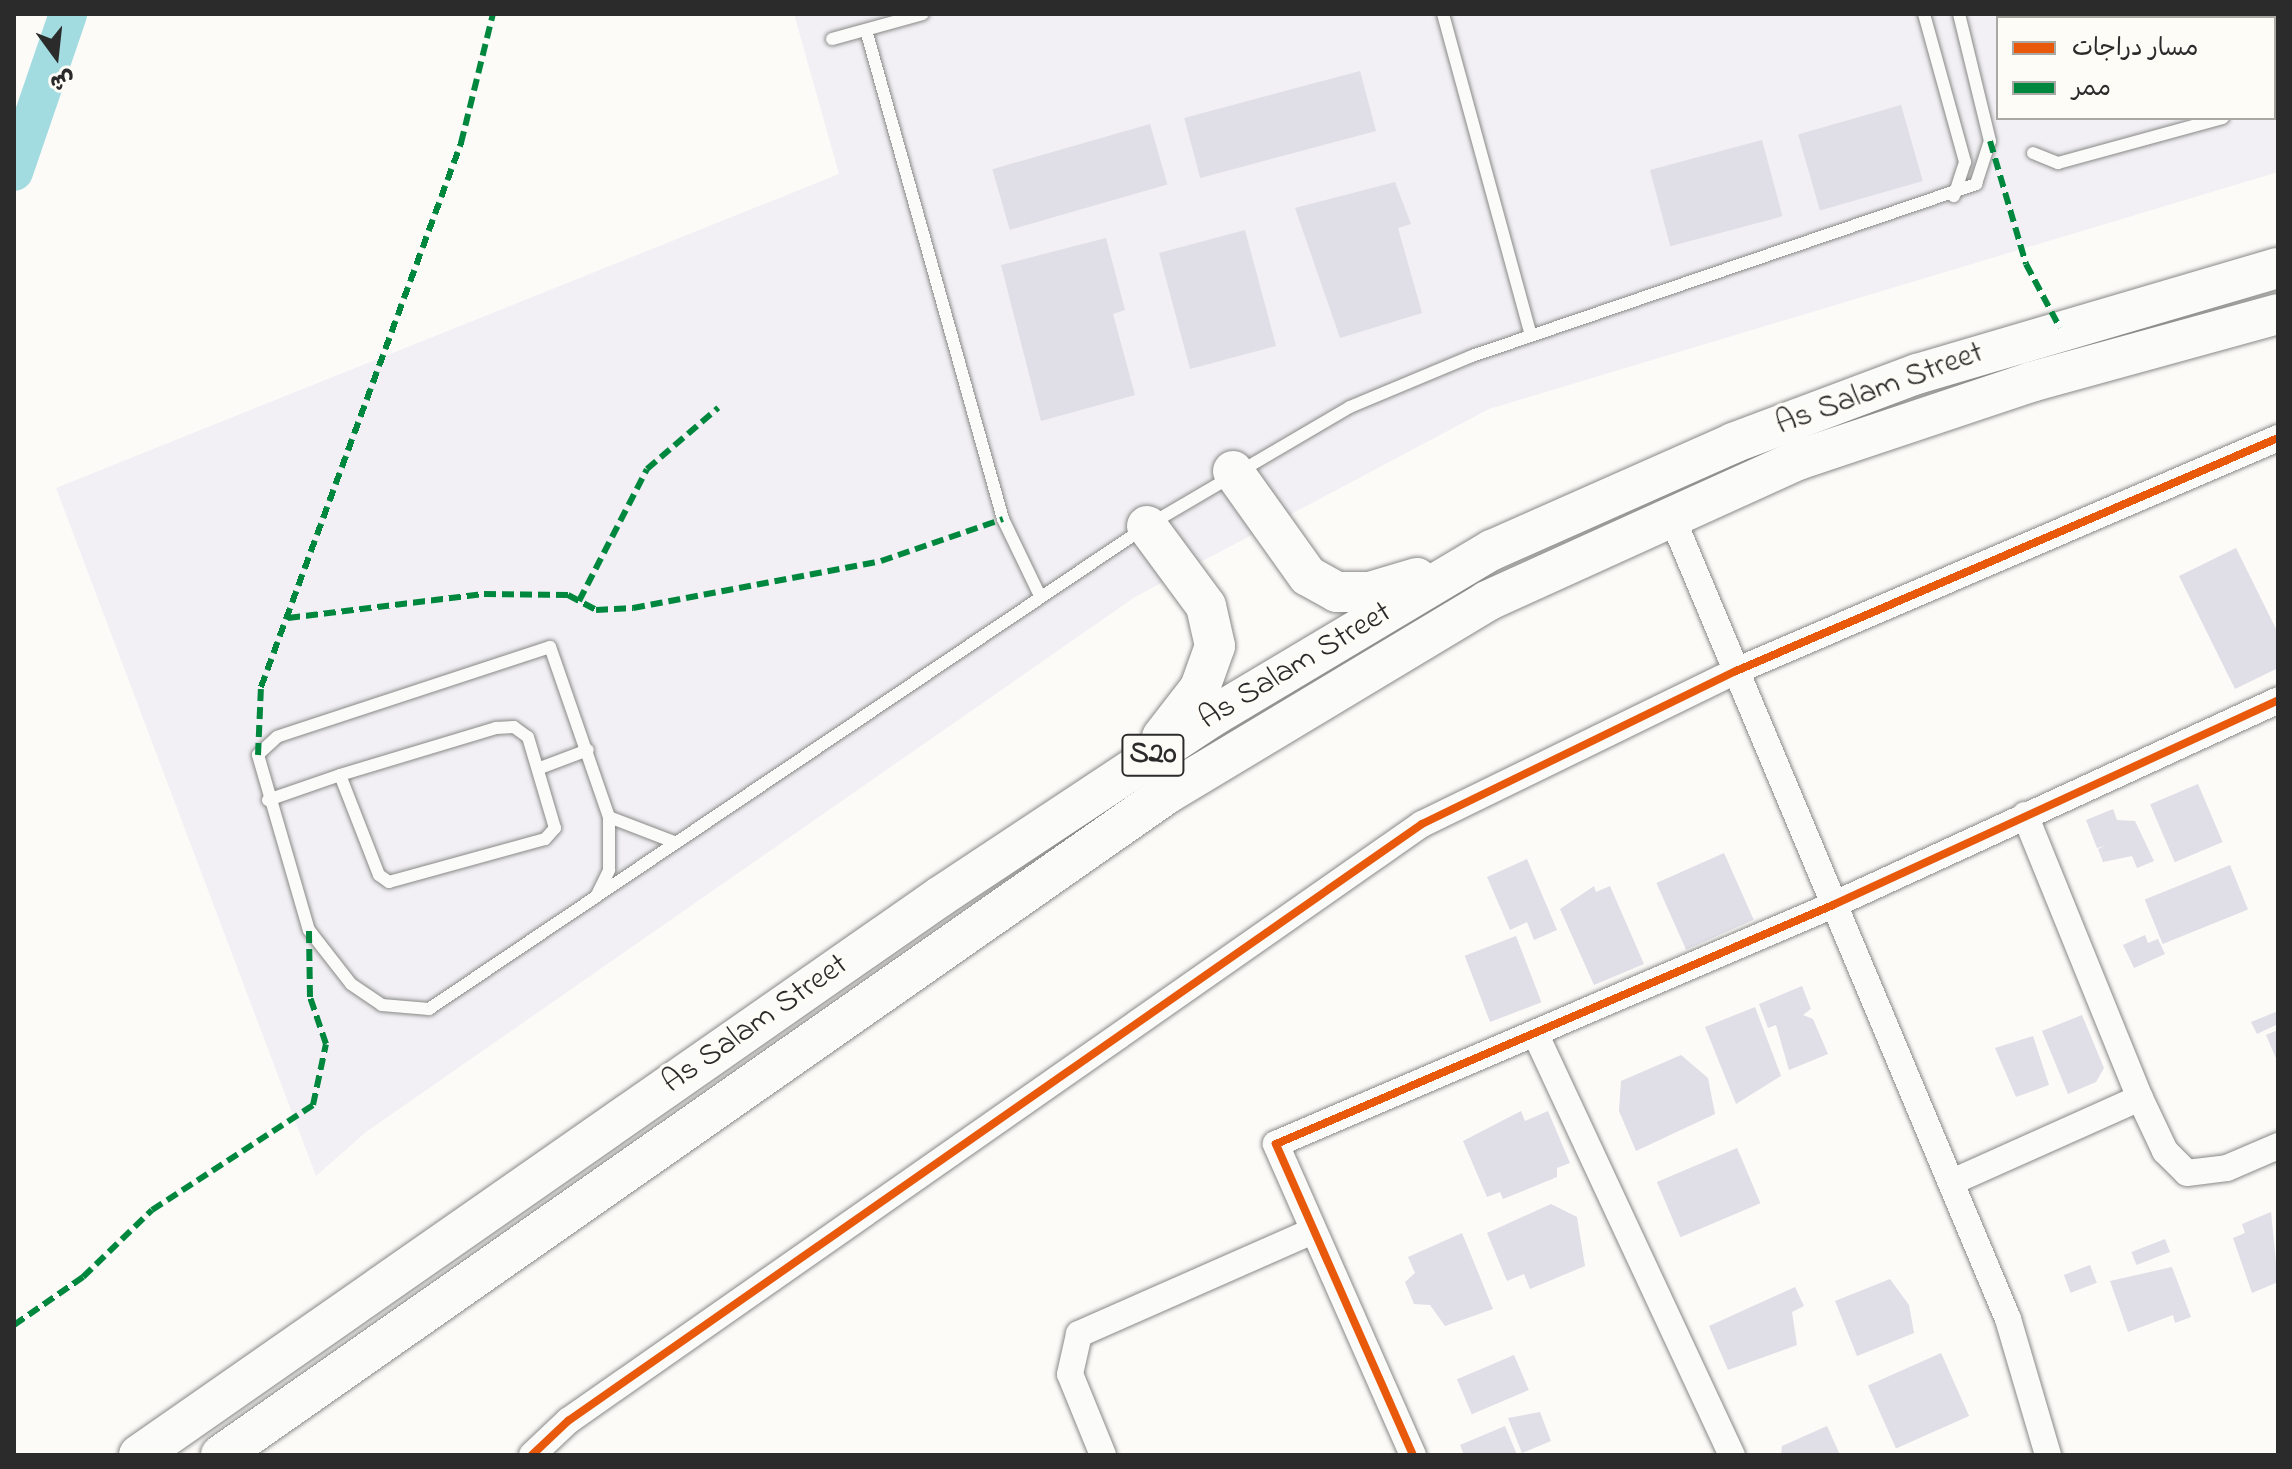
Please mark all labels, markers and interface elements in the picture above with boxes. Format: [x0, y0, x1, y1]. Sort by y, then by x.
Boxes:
north arrow [16, 16, 96, 96]
legend [1996, 16, 2276, 120]
text: مسار دراجات [2072, 32, 2199, 67]
text: ش [46, 61, 78, 98]
text: ممر [2072, 72, 2111, 107]
street label: As Salam Street [1771, 335, 1989, 445]
street label: As Salam Street [1193, 594, 1399, 740]
road number: S20 [1121, 729, 1185, 781]
street label: As Salam Street [656, 947, 856, 1103]

